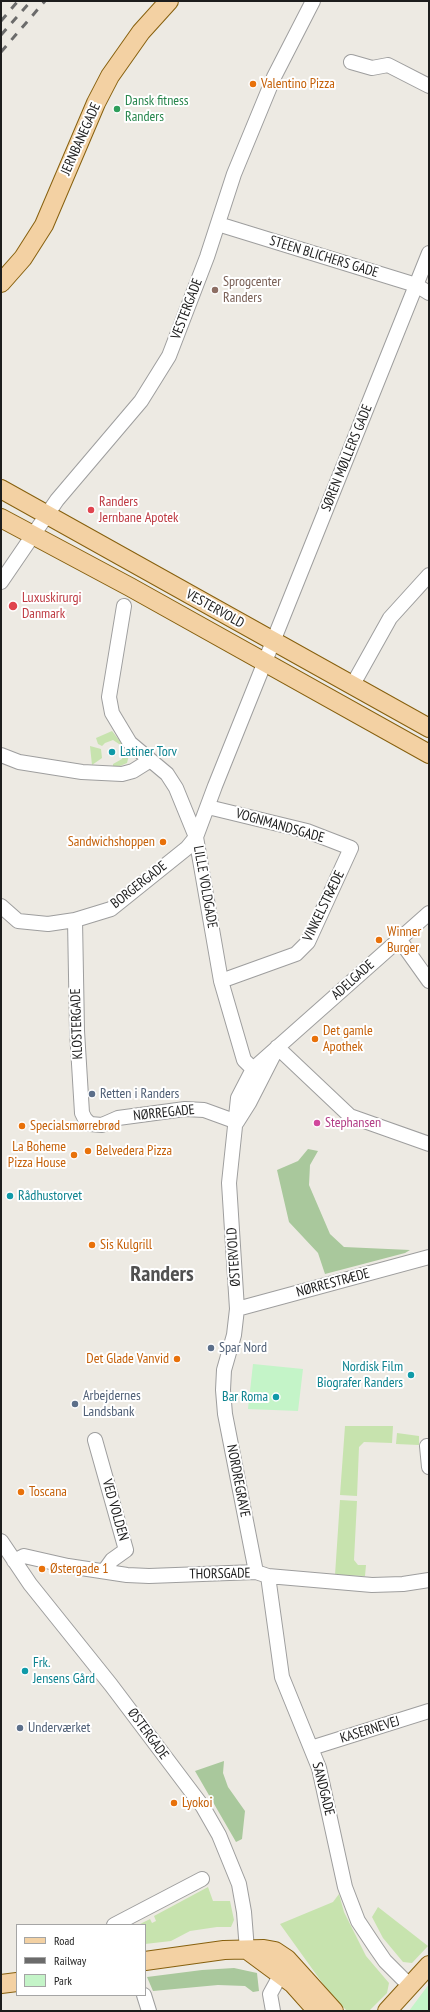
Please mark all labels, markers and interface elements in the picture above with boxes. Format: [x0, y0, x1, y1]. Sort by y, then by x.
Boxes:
place label: Valentino Pizza [261, 76, 335, 92]
marker: Valentino Pizza [248, 79, 258, 89]
place label: Dansk fitness Randers [125, 93, 189, 126]
street label: JERNBANEGADE [58, 100, 104, 178]
marker: Dansk fitness Randers [112, 104, 122, 114]
street label: STEEN BLICHERS GADE [268, 232, 380, 282]
place label: Sprogcenter Randers [223, 274, 281, 306]
street label: VESTERGADE [168, 276, 206, 342]
marker: Sprogcenter Randers [210, 285, 220, 295]
street label: SØREN MØLLERS GADE [318, 402, 376, 514]
place label: Randers Jernbane Apotek [99, 494, 178, 526]
marker: Randers Jernbane Apotek [86, 505, 96, 515]
street label: VESTERVOLD [183, 586, 247, 632]
place label: Luxuskirurgi Danmark [22, 590, 82, 622]
marker: Luxuskirurgi Danmark [7, 600, 19, 612]
place label: Latiner Torv [120, 744, 177, 760]
marker: Latiner Torv [107, 747, 117, 757]
street label: VOGNMANDSGADE [234, 805, 326, 847]
place label: Sandwichshoppen [68, 834, 155, 850]
marker: Sandwichshoppen [158, 837, 168, 847]
street label: LILLE VOLDGADE [189, 844, 221, 930]
street label: BORGERGADE [108, 858, 170, 912]
street label: VINKELSTRÆDE [300, 868, 348, 944]
place label: Winner Burger [387, 924, 421, 956]
marker: Winner Burger [374, 935, 384, 945]
street label: ADELGADE [328, 956, 378, 1004]
street label: KLOSTERGADE [67, 988, 87, 1060]
place label: Det gamle Apothek [323, 1023, 373, 1056]
marker: Det gamle Apothek [310, 1034, 320, 1044]
place label: Retten i Randers [100, 1086, 179, 1102]
marker: Retten i Randers [87, 1089, 97, 1099]
street label: NØRREGADE [133, 1101, 195, 1125]
place label: Stephansen [325, 1115, 381, 1131]
place label: Specialsmørrebrød [30, 1118, 120, 1134]
marker: Stephansen [312, 1118, 322, 1128]
marker: Specialsmørrebrød [17, 1121, 27, 1131]
place label: La Boheme Pizza House [8, 1139, 66, 1172]
place label: Belvedera Pizza [96, 1143, 172, 1159]
marker: Belvedera Pizza [83, 1146, 93, 1156]
marker: La Boheme Pizza House [69, 1150, 79, 1160]
place label: Rådhustorvet [18, 1188, 82, 1204]
marker: Rådhustorvet [5, 1191, 15, 1201]
street label: ØSTERVOLD [224, 1227, 244, 1287]
place label: Sis Kulgrill [100, 1237, 152, 1253]
marker: Sis Kulgrill [87, 1240, 97, 1250]
district label: Randers [130, 1262, 194, 1288]
street label: NØRRESTRÆDE [294, 1265, 372, 1301]
place label: Spar Nord [219, 1340, 267, 1356]
marker: Spar Nord [206, 1343, 216, 1353]
place label: Det Glade Vanvid [86, 1351, 169, 1367]
marker: Det Glade Vanvid [172, 1354, 182, 1364]
place label: Nordisk Film Biografer Randers [317, 1359, 403, 1392]
marker: Nordisk Film Biografer Randers [406, 1370, 416, 1380]
place label: Arbejdernes Landsbank [83, 1388, 141, 1420]
place label: Bar Roma [222, 1389, 268, 1405]
marker: Bar Roma [271, 1392, 281, 1402]
marker: Arbejdernes Landsbank [70, 1399, 80, 1409]
street label: NORDREGRAVE [223, 1443, 253, 1519]
street label: VED VOLDEN [98, 1477, 132, 1543]
place label: Toscana [29, 1484, 67, 1500]
marker: Toscana [16, 1487, 26, 1497]
place label: Østergade 1 [50, 1561, 109, 1577]
marker: Østergade 1 [37, 1564, 47, 1574]
street label: THORSGADE [189, 1565, 251, 1583]
place label: Frk. Jensens Gård [33, 1655, 95, 1688]
marker: Frk. Jensens Gård [20, 1666, 30, 1676]
street label: ØSTERGADE [124, 1705, 172, 1763]
street label: KASERNEVEJ [338, 1713, 402, 1747]
place label: Underværket [28, 1720, 90, 1736]
marker: Underværket [15, 1723, 25, 1733]
street label: SANDGADE [308, 1761, 338, 1817]
place label: Lyokoi [182, 1795, 212, 1811]
marker: Lyokoi [169, 1798, 179, 1808]
legend [16, 1924, 146, 1996]
text: Road [54, 1933, 74, 1948]
text: Railway [54, 1953, 86, 1968]
text: Park [54, 1973, 72, 1988]

